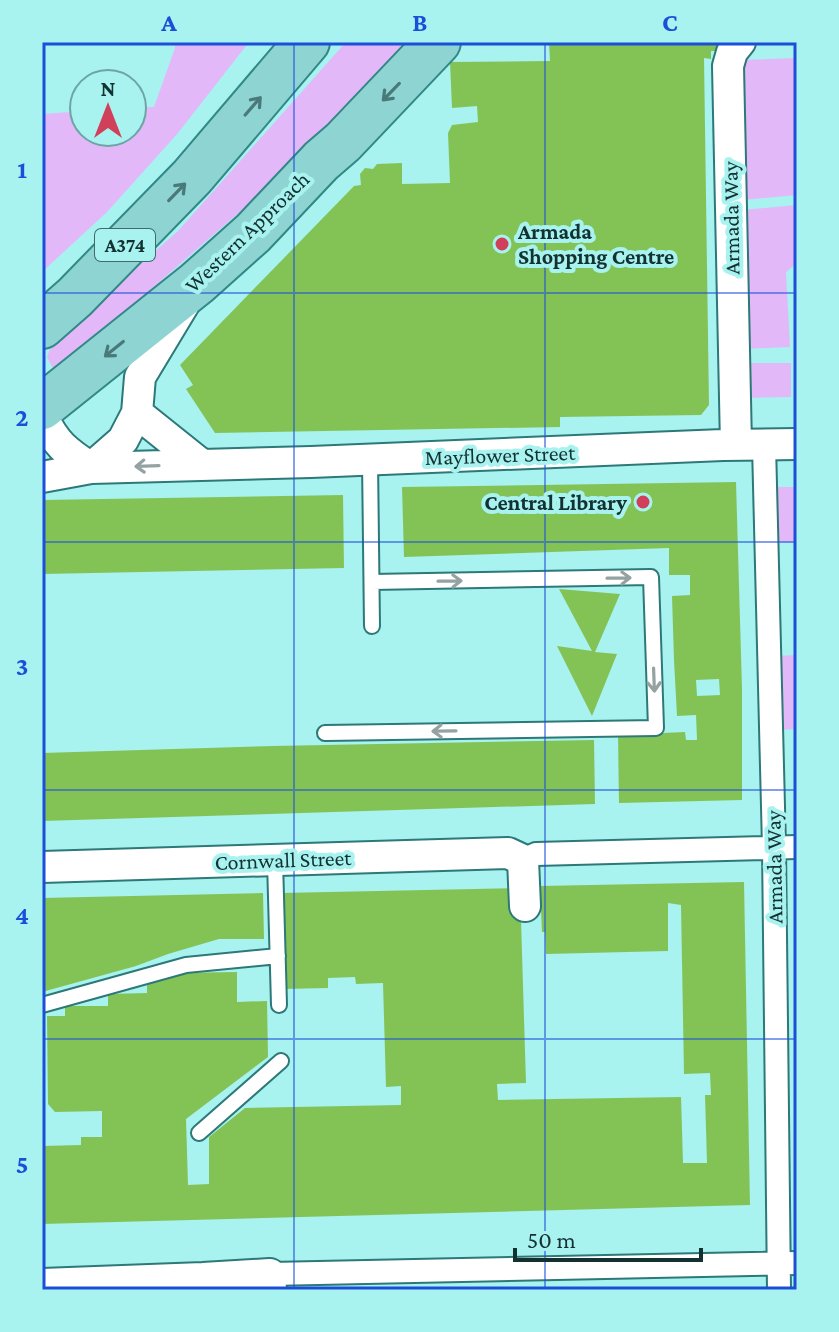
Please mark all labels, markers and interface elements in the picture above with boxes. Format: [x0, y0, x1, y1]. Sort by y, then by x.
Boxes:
text: A [160, 8, 177, 37]
text: B [412, 8, 428, 37]
text: C [662, 8, 678, 37]
north arrow [68, 68, 148, 148]
text: N [101, 76, 116, 101]
one-way arrow [382, 82, 401, 101]
one-way arrow [244, 96, 262, 116]
text: 1 [17, 155, 27, 184]
street label: Armada Way [717, 160, 744, 275]
street label: Western Approach [180, 166, 314, 298]
one-way arrow [167, 183, 186, 202]
place label: Armada Shopping Centre [517, 219, 674, 269]
road number: A374 [95, 229, 155, 261]
marker: Armada Shopping Centre [493, 235, 511, 253]
one-way arrow [104, 340, 125, 358]
text: 2 [15, 403, 29, 432]
street label: Mayflower Street [424, 440, 576, 470]
one-way arrow [134, 458, 161, 473]
place label: Central Library [484, 490, 627, 515]
marker: Central Library [634, 493, 652, 511]
one-way arrow [605, 570, 632, 586]
one-way arrow [436, 573, 463, 589]
text: 3 [16, 652, 28, 681]
one-way arrow [647, 666, 662, 693]
one-way arrow [431, 723, 458, 739]
street label: Armada Way [760, 809, 787, 924]
street label: Cornwall Street [214, 845, 353, 875]
text: 4 [15, 901, 29, 930]
text: 5 [16, 1150, 28, 1179]
scale bar [515, 1212, 701, 1262]
text: 50 m [527, 1226, 576, 1253]

